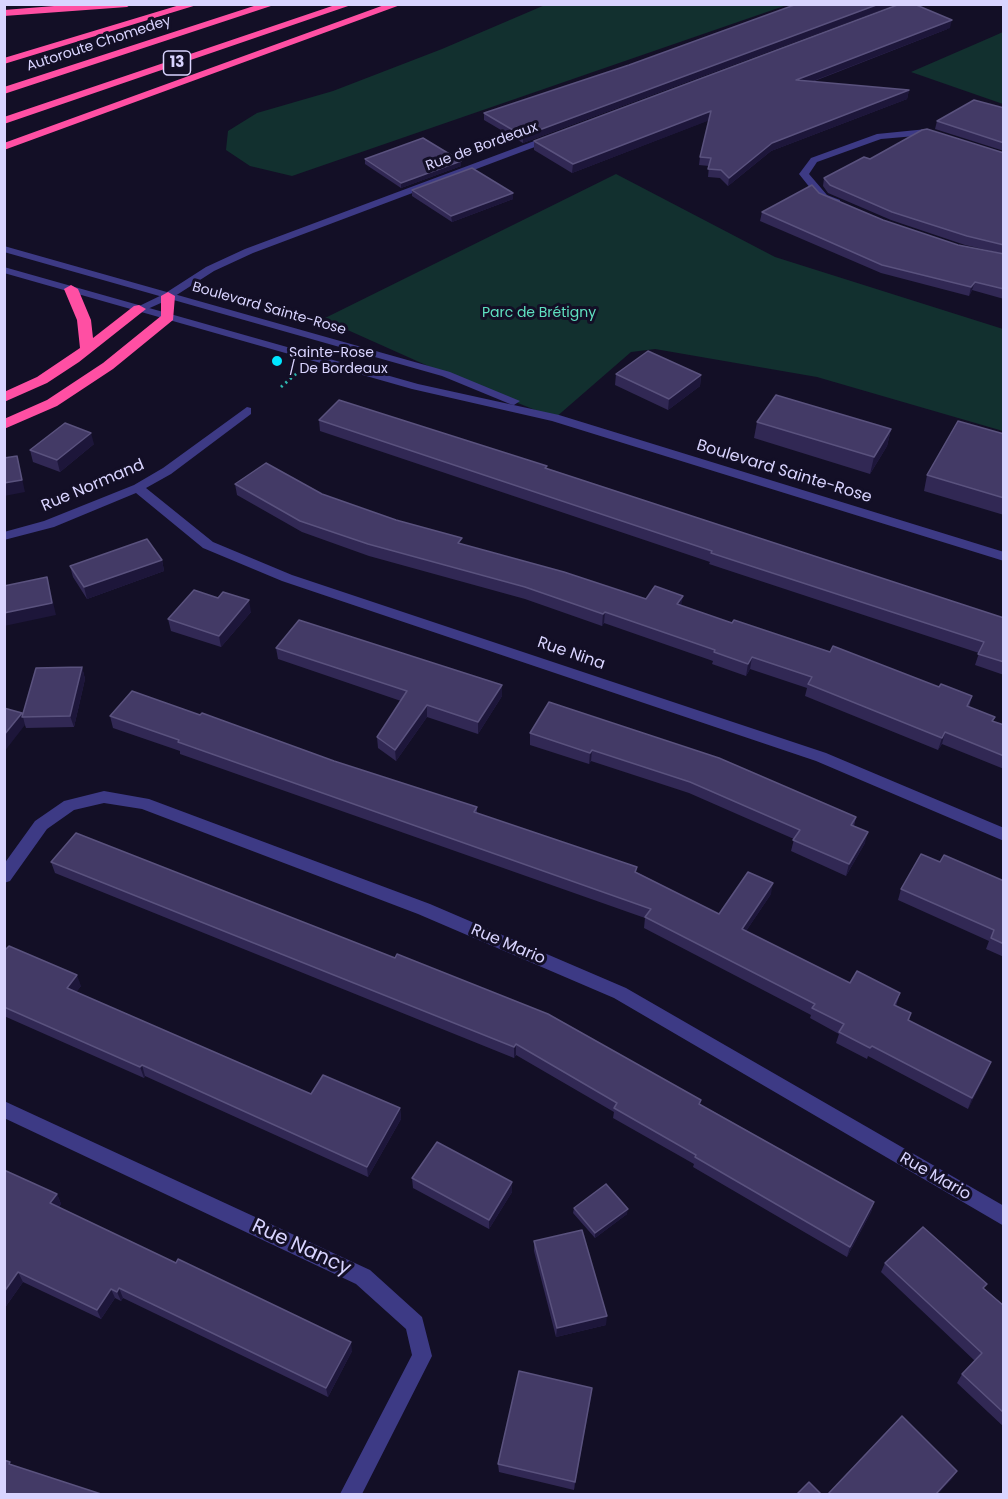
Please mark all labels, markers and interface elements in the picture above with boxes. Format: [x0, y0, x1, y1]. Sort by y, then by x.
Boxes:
street label: Autoroute Chomedey [25, 13, 173, 75]
road number: 13 [164, 51, 190, 75]
street label: Rue de Bordeaux [424, 119, 540, 175]
street label: Boulevard Sainte-Rose [190, 279, 348, 339]
park label: Parc de Brétigny [482, 305, 596, 321]
place label: Sainte-Rose / De Bordeaux [289, 345, 388, 378]
marker: Sainte-Rose / De Bordeaux [270, 354, 284, 368]
street label: Boulevard Sainte-Rose [694, 436, 874, 508]
street label: Rue Normand [39, 456, 147, 516]
street label: Rue Nina [535, 633, 607, 675]
street label: Rue Mario [468, 921, 548, 969]
street label: Rue Mario [896, 1149, 974, 1205]
street label: Rue Nancy [248, 1215, 354, 1281]

